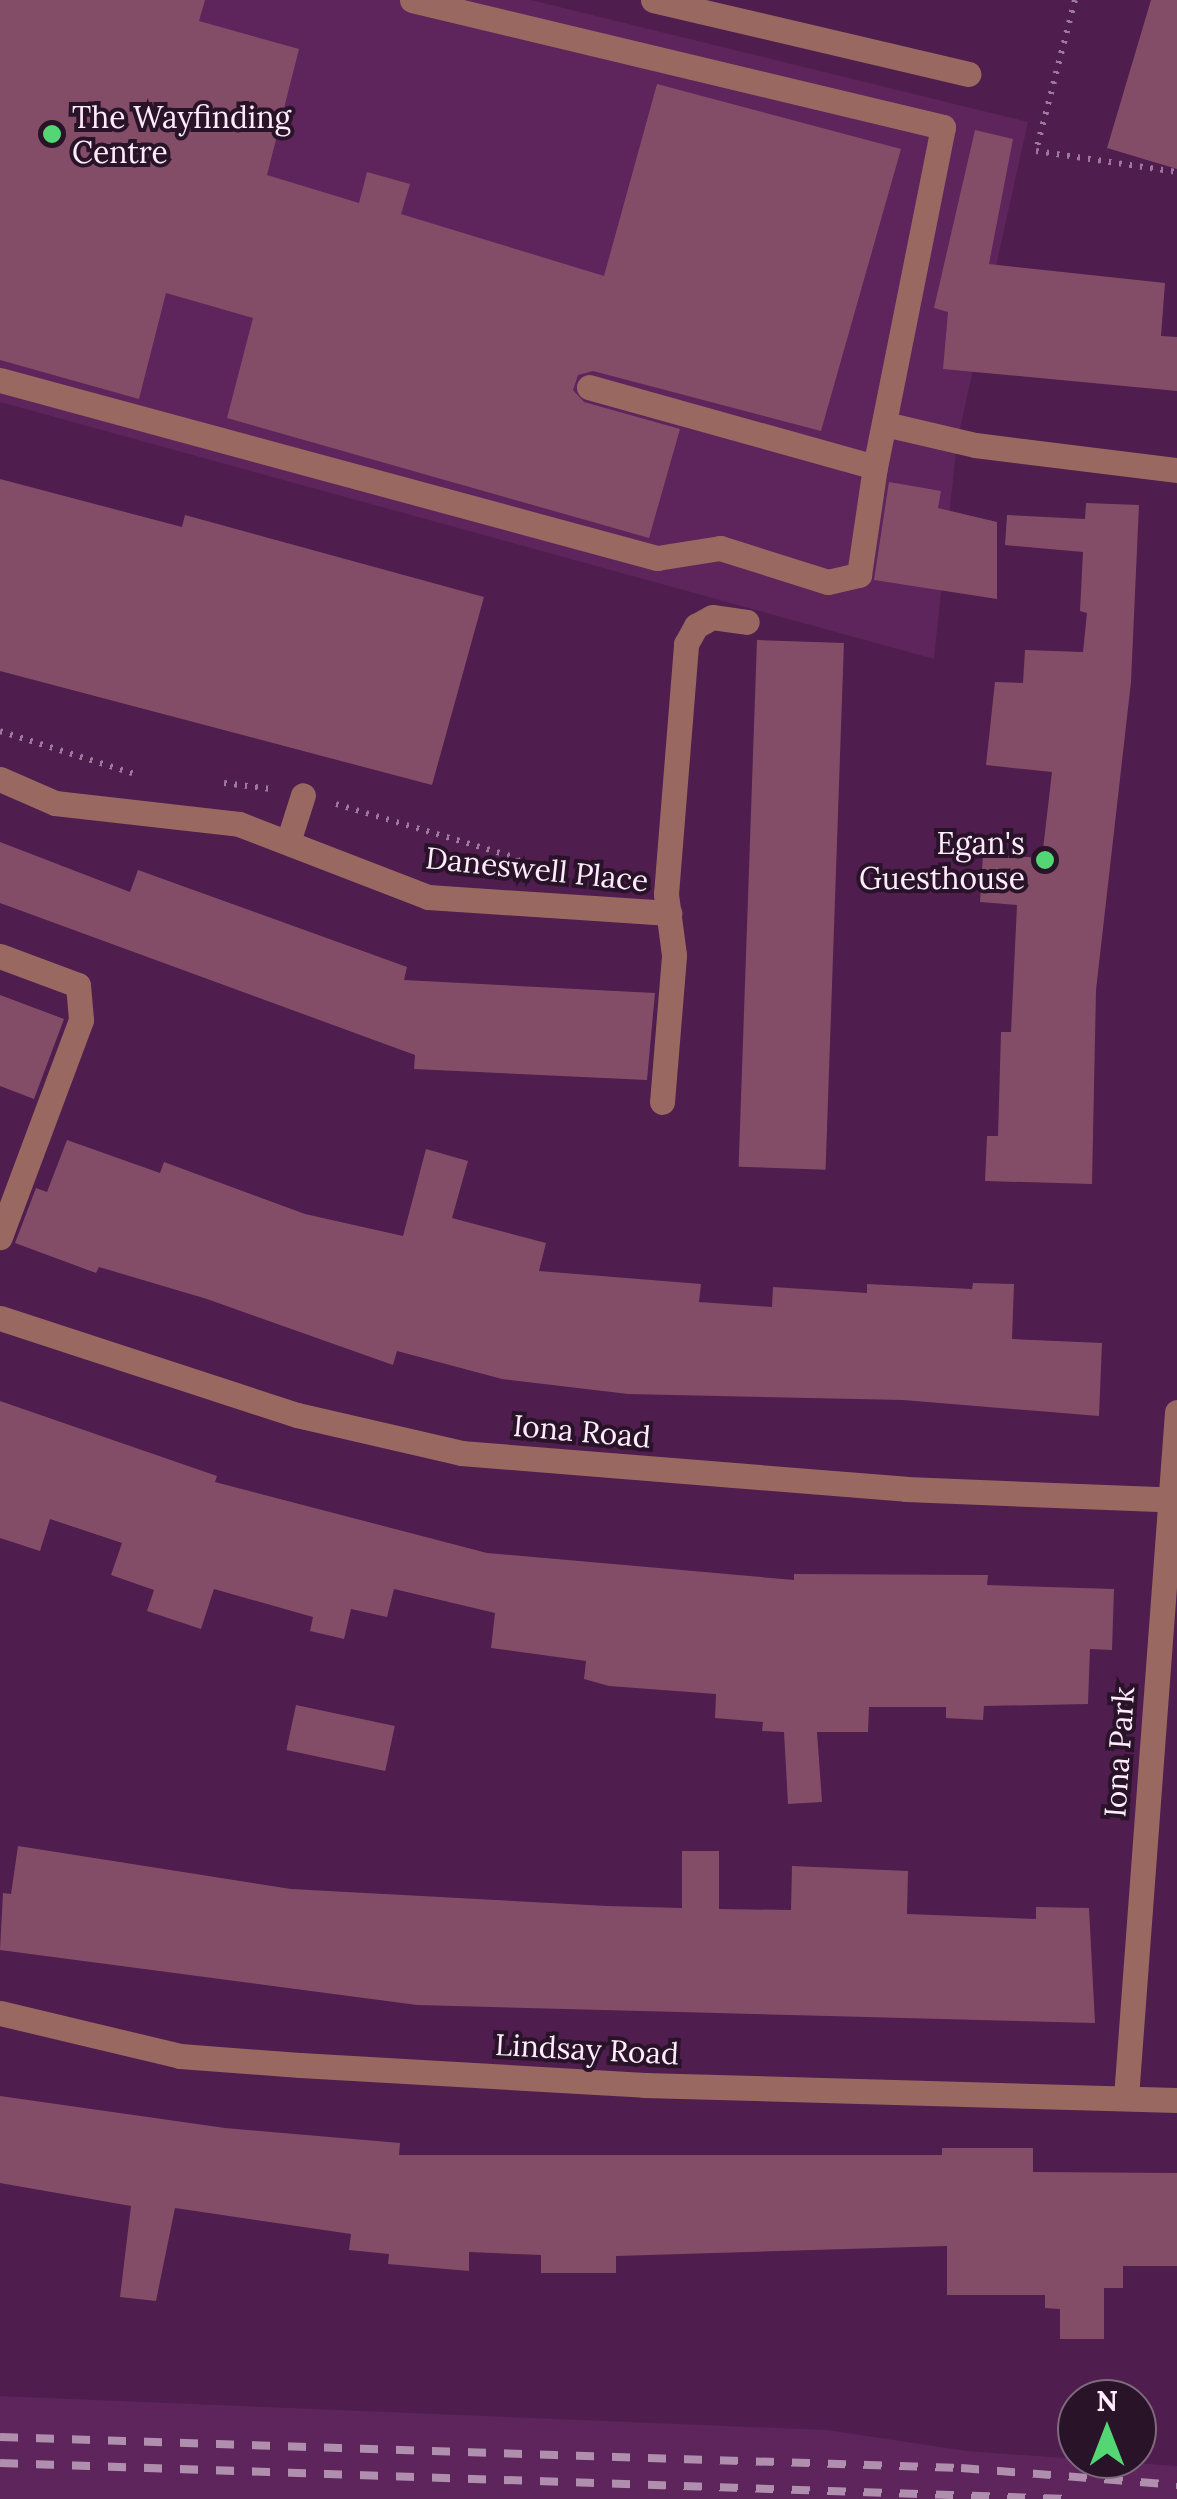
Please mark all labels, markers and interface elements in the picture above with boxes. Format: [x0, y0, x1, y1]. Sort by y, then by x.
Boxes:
place label: The Wayfinding Centre [72, 99, 291, 170]
marker: The Wayfinding Centre [41, 123, 63, 145]
place label: Egan's Guesthouse [859, 825, 1025, 896]
street label: Daneswell Place [424, 839, 650, 899]
marker: Egan's Guesthouse [1034, 849, 1056, 871]
street label: Iona Road [512, 1407, 652, 1455]
street label: Iona Park [1096, 1685, 1142, 1819]
street label: Lindsay Road [494, 2026, 680, 2072]
north arrow [1057, 2379, 1157, 2479]
text: N [1096, 2383, 1118, 2419]

